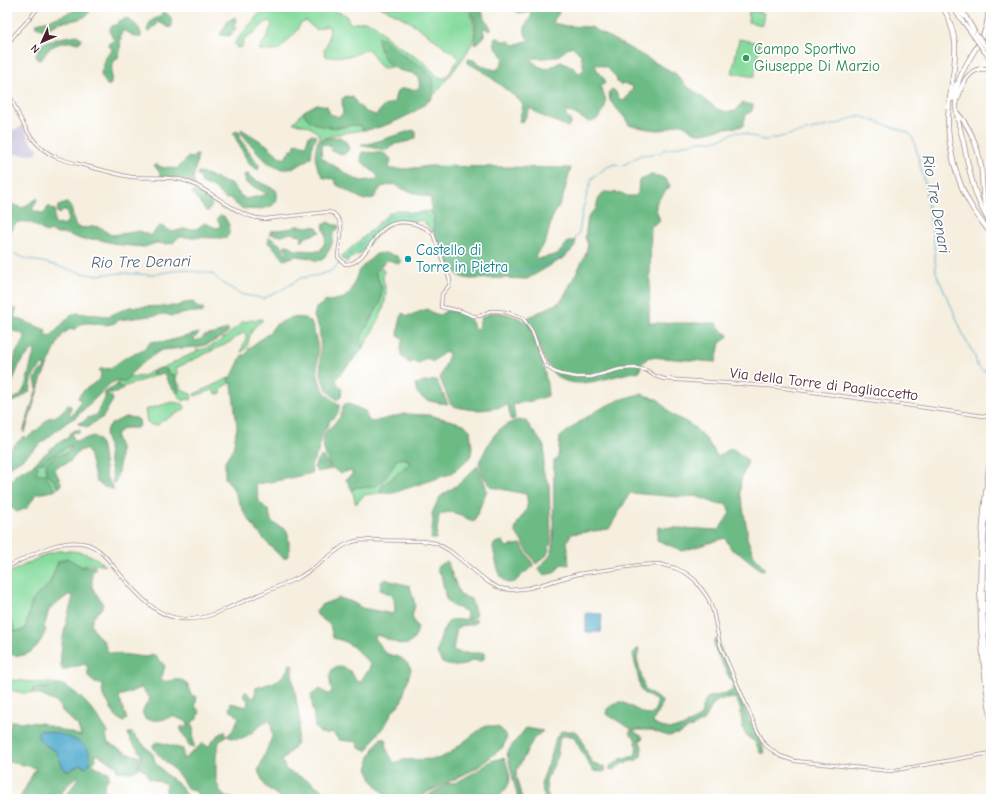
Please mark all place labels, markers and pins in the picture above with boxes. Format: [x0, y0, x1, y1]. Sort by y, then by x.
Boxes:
place label: Campo Sportivo Giuseppe Di Marzio [754, 40, 880, 75]
marker: Campo Sportivo Giuseppe Di Marzio [741, 53, 751, 63]
place label: Castello di Torre in Pietra [416, 241, 508, 276]
marker: Castello di Torre in Pietra [403, 254, 413, 264]

